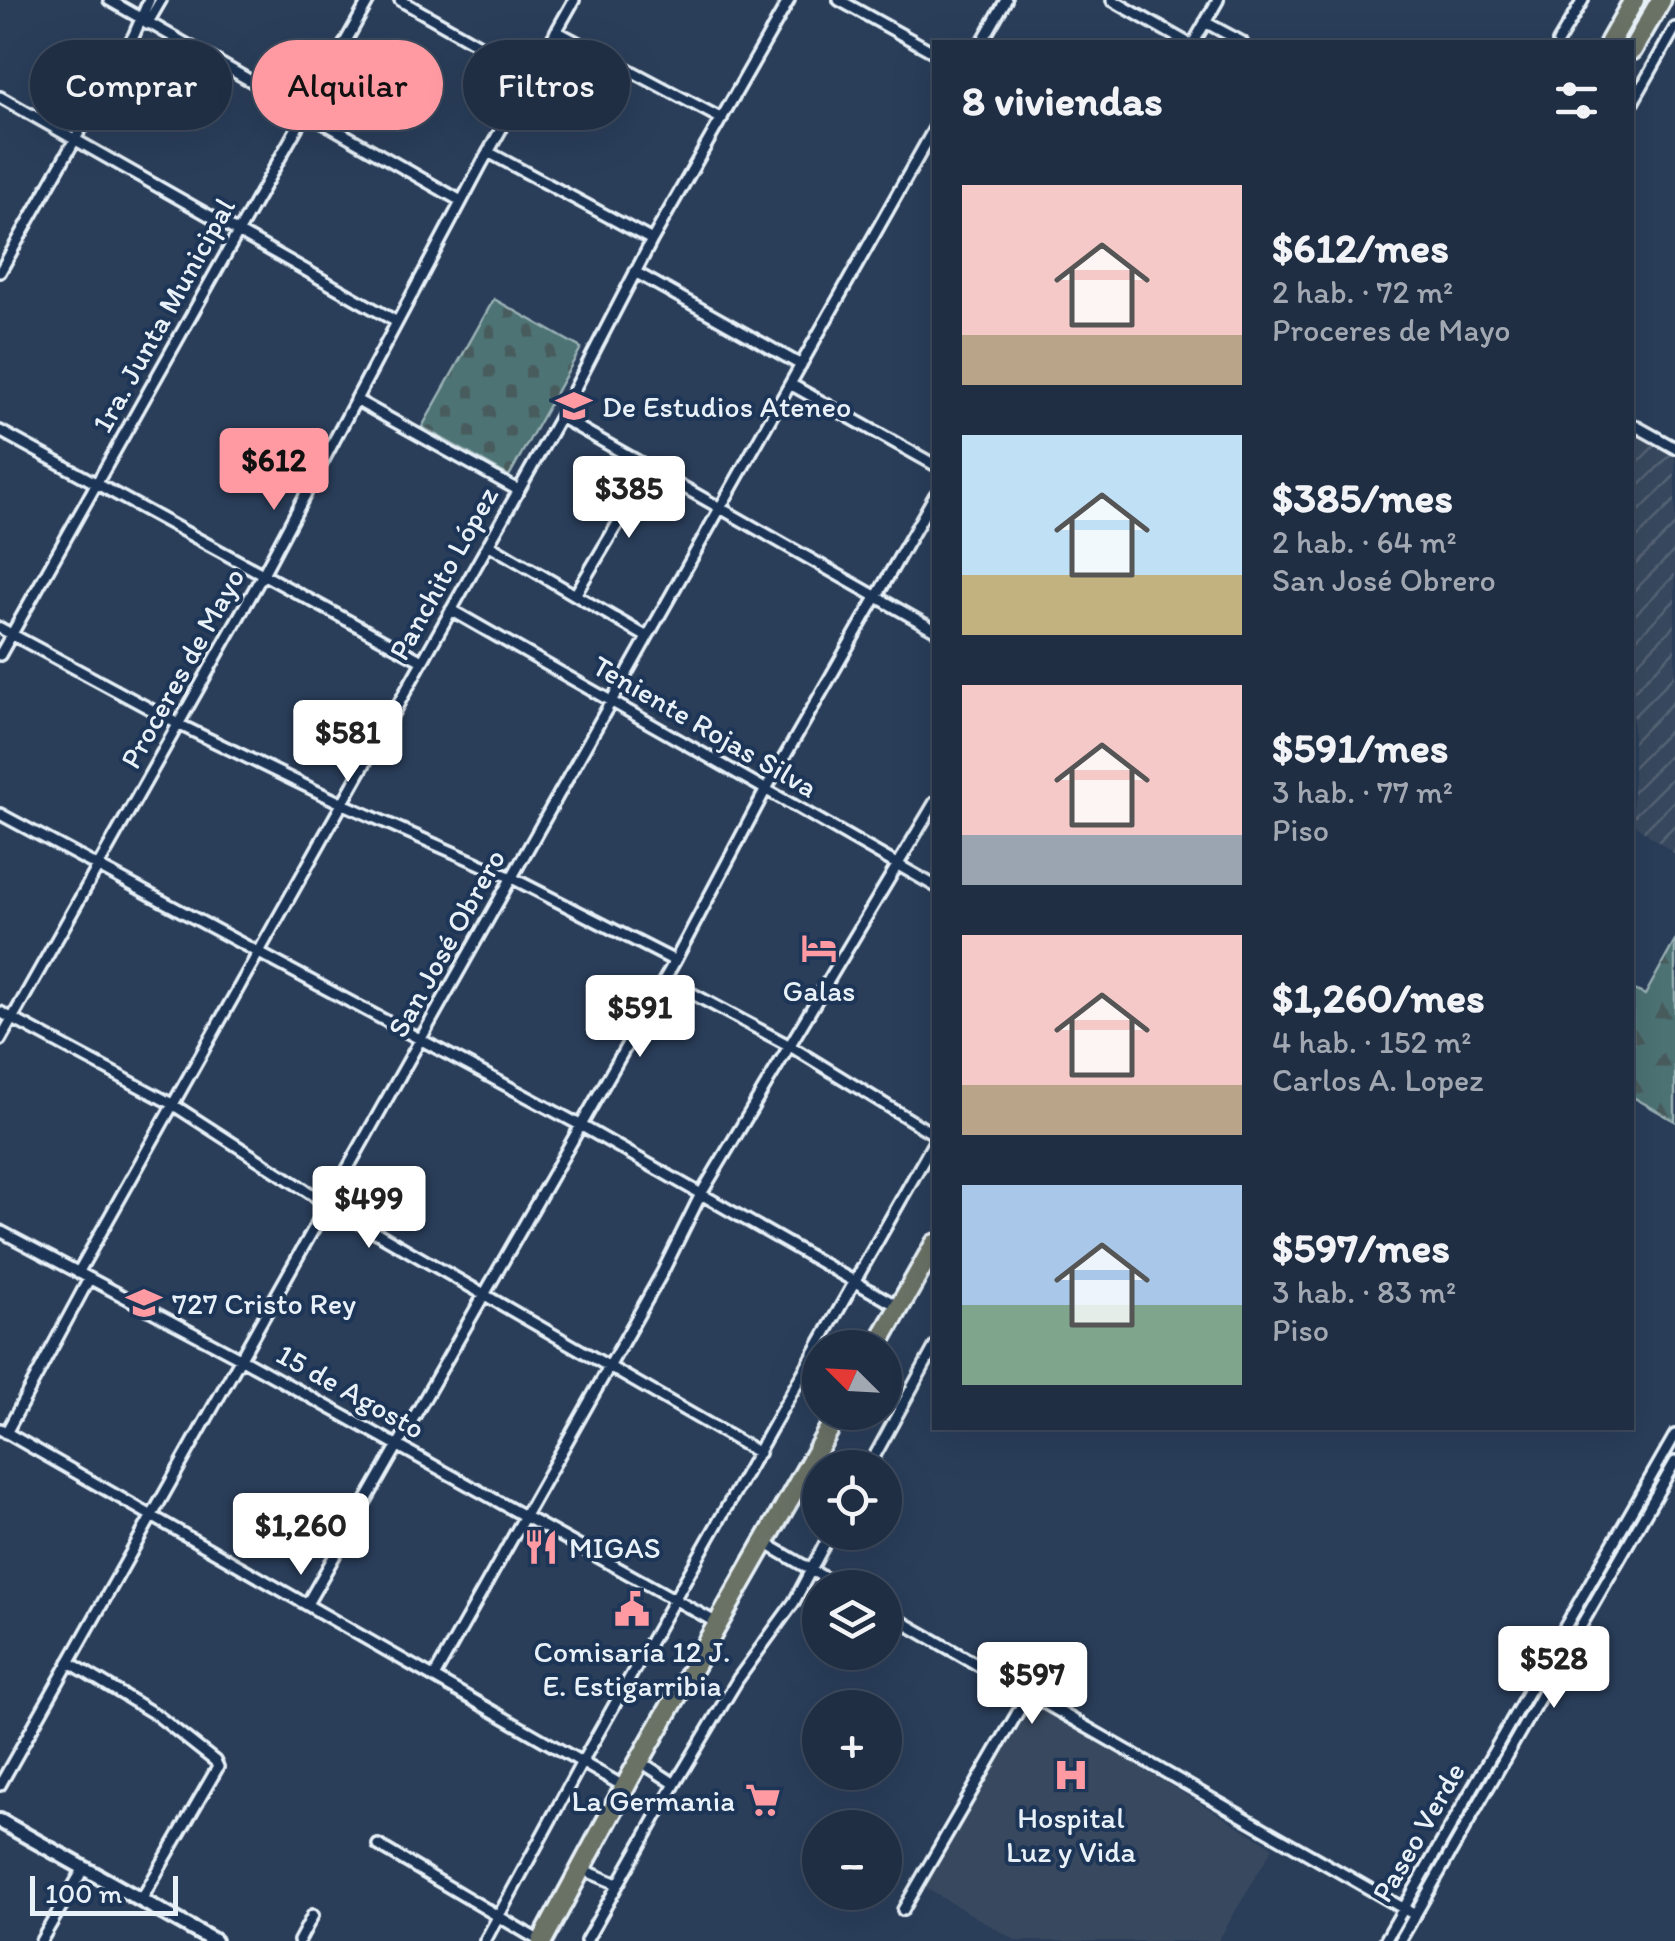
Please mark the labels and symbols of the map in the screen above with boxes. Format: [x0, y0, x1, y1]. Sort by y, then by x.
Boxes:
street label: 1ra. Junta Municipal [83, 191, 243, 439]
school or university icon: De Estudios Ateneo [555, 387, 593, 425]
place label: De Estudios Ateneo [602, 388, 851, 425]
pin: $612 [215, 428, 333, 513]
pin: $385 [570, 456, 688, 541]
street label: Panchito López [380, 480, 506, 666]
street label: Proceres de Mayo [112, 561, 252, 775]
street label: Teniente Rojas Silva [586, 647, 824, 806]
pin: $581 [289, 700, 407, 785]
street label: San José Obrero [379, 842, 513, 1044]
hotel icon: Galas [800, 929, 838, 967]
place label: Galas [783, 972, 855, 1009]
pin: $591 [581, 975, 699, 1060]
pin: $499 [310, 1166, 428, 1251]
school or university icon: 727 Cristo Rey [125, 1284, 163, 1322]
place label: 727 Cristo Rey [172, 1285, 356, 1322]
north arrow [802, 1330, 902, 1430]
street label: 15 de Agosto [270, 1335, 432, 1447]
pin: $1,260 [220, 1493, 382, 1578]
restaurant icon: MIGAS [522, 1528, 560, 1566]
place label: MIGAS [569, 1529, 661, 1566]
public building icon: Comisaría 12 J. E. Estigarribia [613, 1590, 651, 1628]
pin: $528 [1495, 1626, 1613, 1711]
place label: Comisaría 12 J. E. Estigarribia [534, 1633, 730, 1704]
pin: $597 [973, 1642, 1091, 1727]
hospital icon: Hospital Luz y Vida [1052, 1756, 1090, 1794]
street label: Paseo Verde [1363, 1756, 1473, 1908]
supermarket icon: La Germania [744, 1781, 782, 1819]
place label: La Germania [571, 1782, 735, 1819]
place label: Hospital Luz y Vida [1006, 1799, 1137, 1870]
scale bar [30, 1871, 178, 1916]

